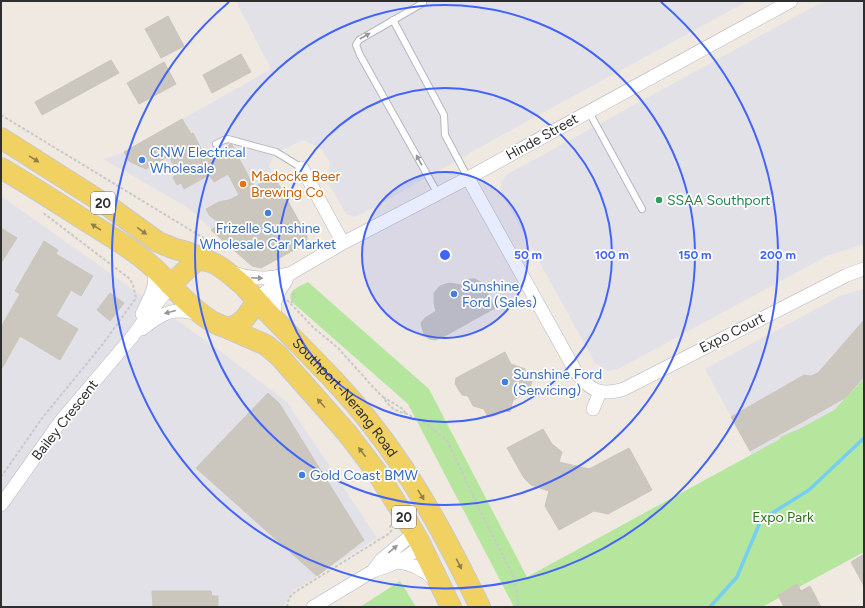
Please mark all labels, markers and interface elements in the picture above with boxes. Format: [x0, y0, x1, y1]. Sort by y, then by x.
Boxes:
one-way arrow [359, 33, 371, 40]
street label: Hinde Street [503, 110, 581, 164]
place label: CNW Electrical Wholesale [150, 144, 245, 177]
one-way arrow [415, 154, 422, 166]
one-way arrow [29, 155, 39, 163]
marker: CNW Electrical Wholesale [137, 155, 147, 165]
place label: Madocke Beer Brewing Co [251, 168, 340, 201]
marker: Madocke Beer Brewing Co [238, 179, 248, 189]
road number: 20 [91, 192, 115, 214]
place label: SSAA Southport [667, 192, 771, 209]
marker: SSAA Southport [654, 195, 664, 205]
marker: Frizelle Sunshine Wholesale Car Market [263, 208, 273, 218]
place label: Frizelle Sunshine Wholesale Car Market [200, 220, 336, 253]
one-way arrow [90, 223, 102, 230]
one-way arrow [137, 227, 148, 235]
centre of rings [438, 248, 452, 262]
text: 50 m [514, 248, 542, 262]
text: 100 m [595, 248, 629, 262]
text: 150 m [678, 248, 712, 262]
text: 200 m [760, 248, 796, 262]
one-way arrow [251, 275, 264, 281]
place label: Sunshine Ford (Sales) [462, 278, 537, 311]
marker: Sunshine Ford (Sales) [449, 289, 459, 299]
street label: Expo Court [697, 309, 767, 357]
one-way arrow [164, 310, 176, 316]
street label: Southport-Nerang Road [289, 334, 401, 460]
place label: Sunshine Ford (Servicing) [513, 366, 602, 399]
street label: Bailey Crescent [28, 376, 102, 464]
marker: Sunshine Ford (Servicing) [500, 377, 510, 387]
one-way arrow [317, 398, 326, 409]
one-way arrow [357, 447, 366, 458]
place label: Gold Coast BMW [310, 467, 419, 484]
marker: Gold Coast BMW [297, 470, 307, 480]
one-way arrow [417, 489, 424, 501]
road number: 20 [392, 506, 416, 528]
park label: Expo Park [752, 509, 814, 526]
one-way arrow [388, 545, 399, 554]
one-way arrow [456, 558, 462, 569]

